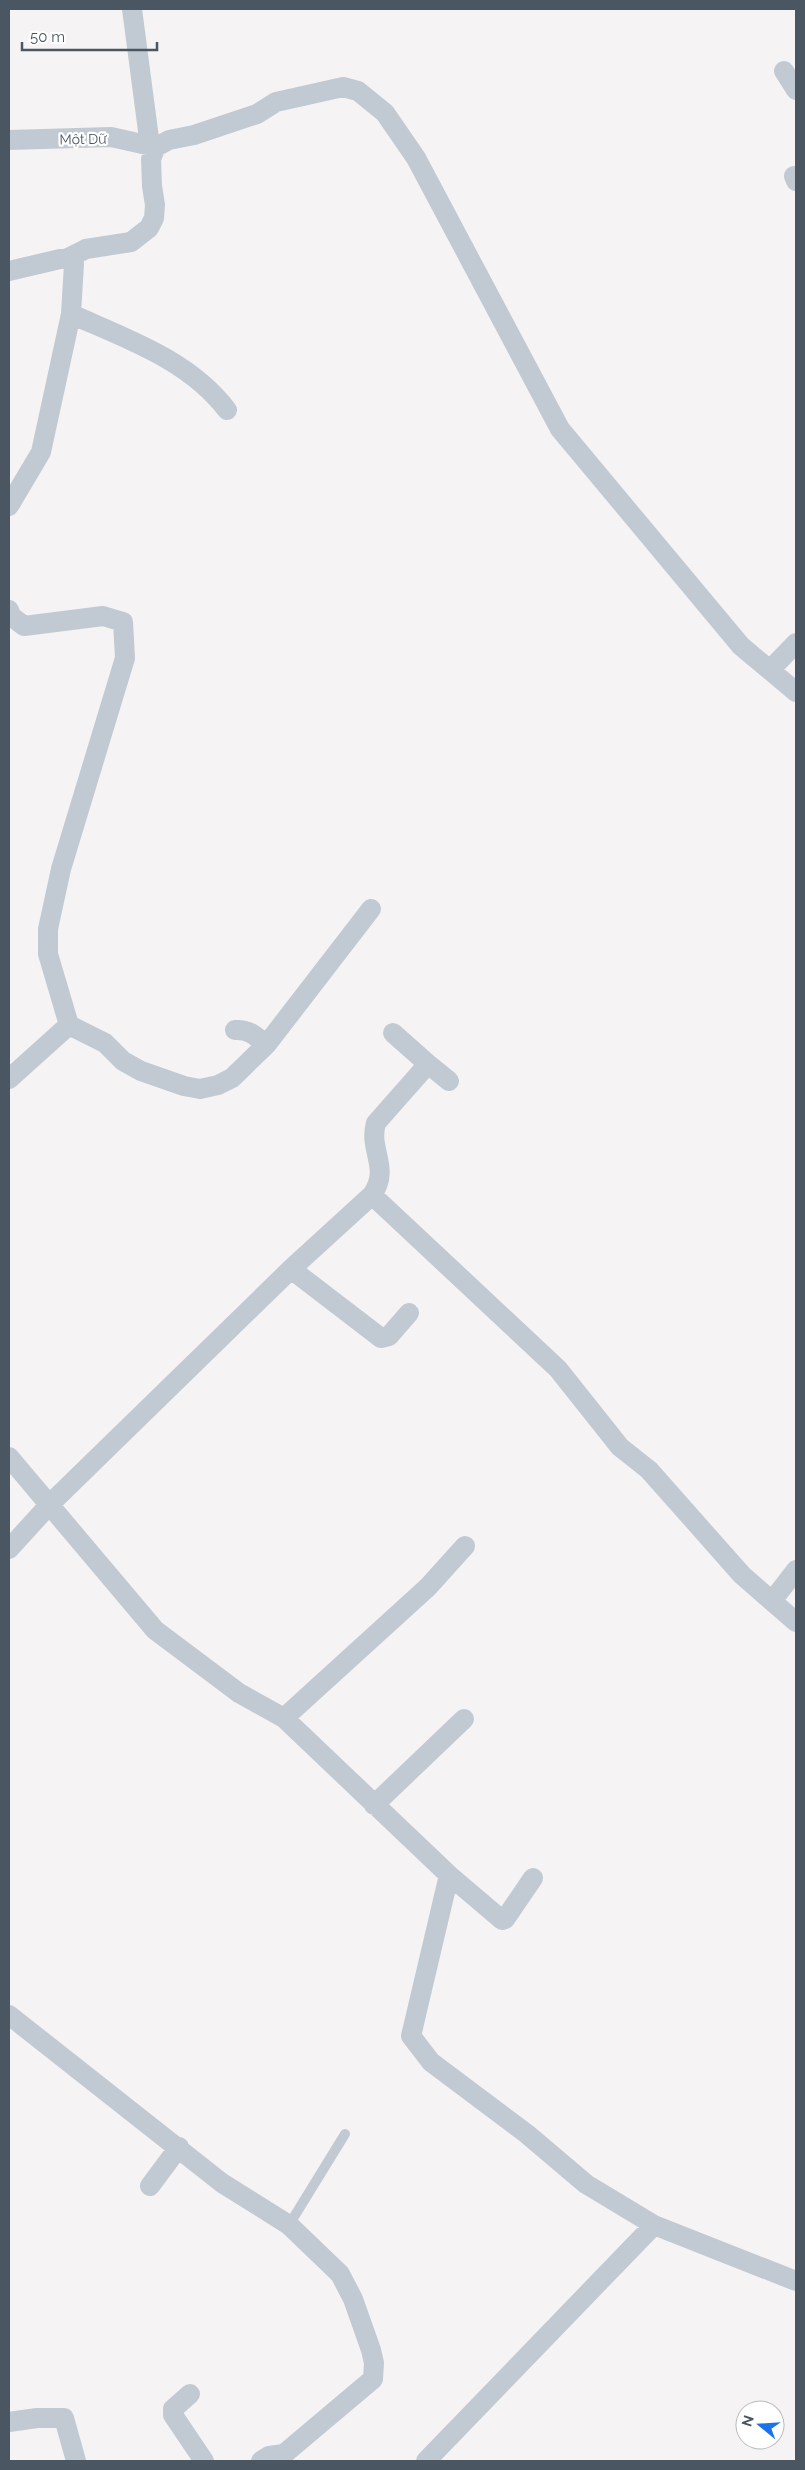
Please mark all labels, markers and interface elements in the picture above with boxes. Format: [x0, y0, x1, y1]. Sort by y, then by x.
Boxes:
scale bar [22, 20, 158, 52]
text: 50 m [30, 28, 65, 46]
street label: Một Dữ [59, 131, 107, 147]
north arrow [735, 2400, 785, 2450]
text: N [738, 2413, 757, 2429]

